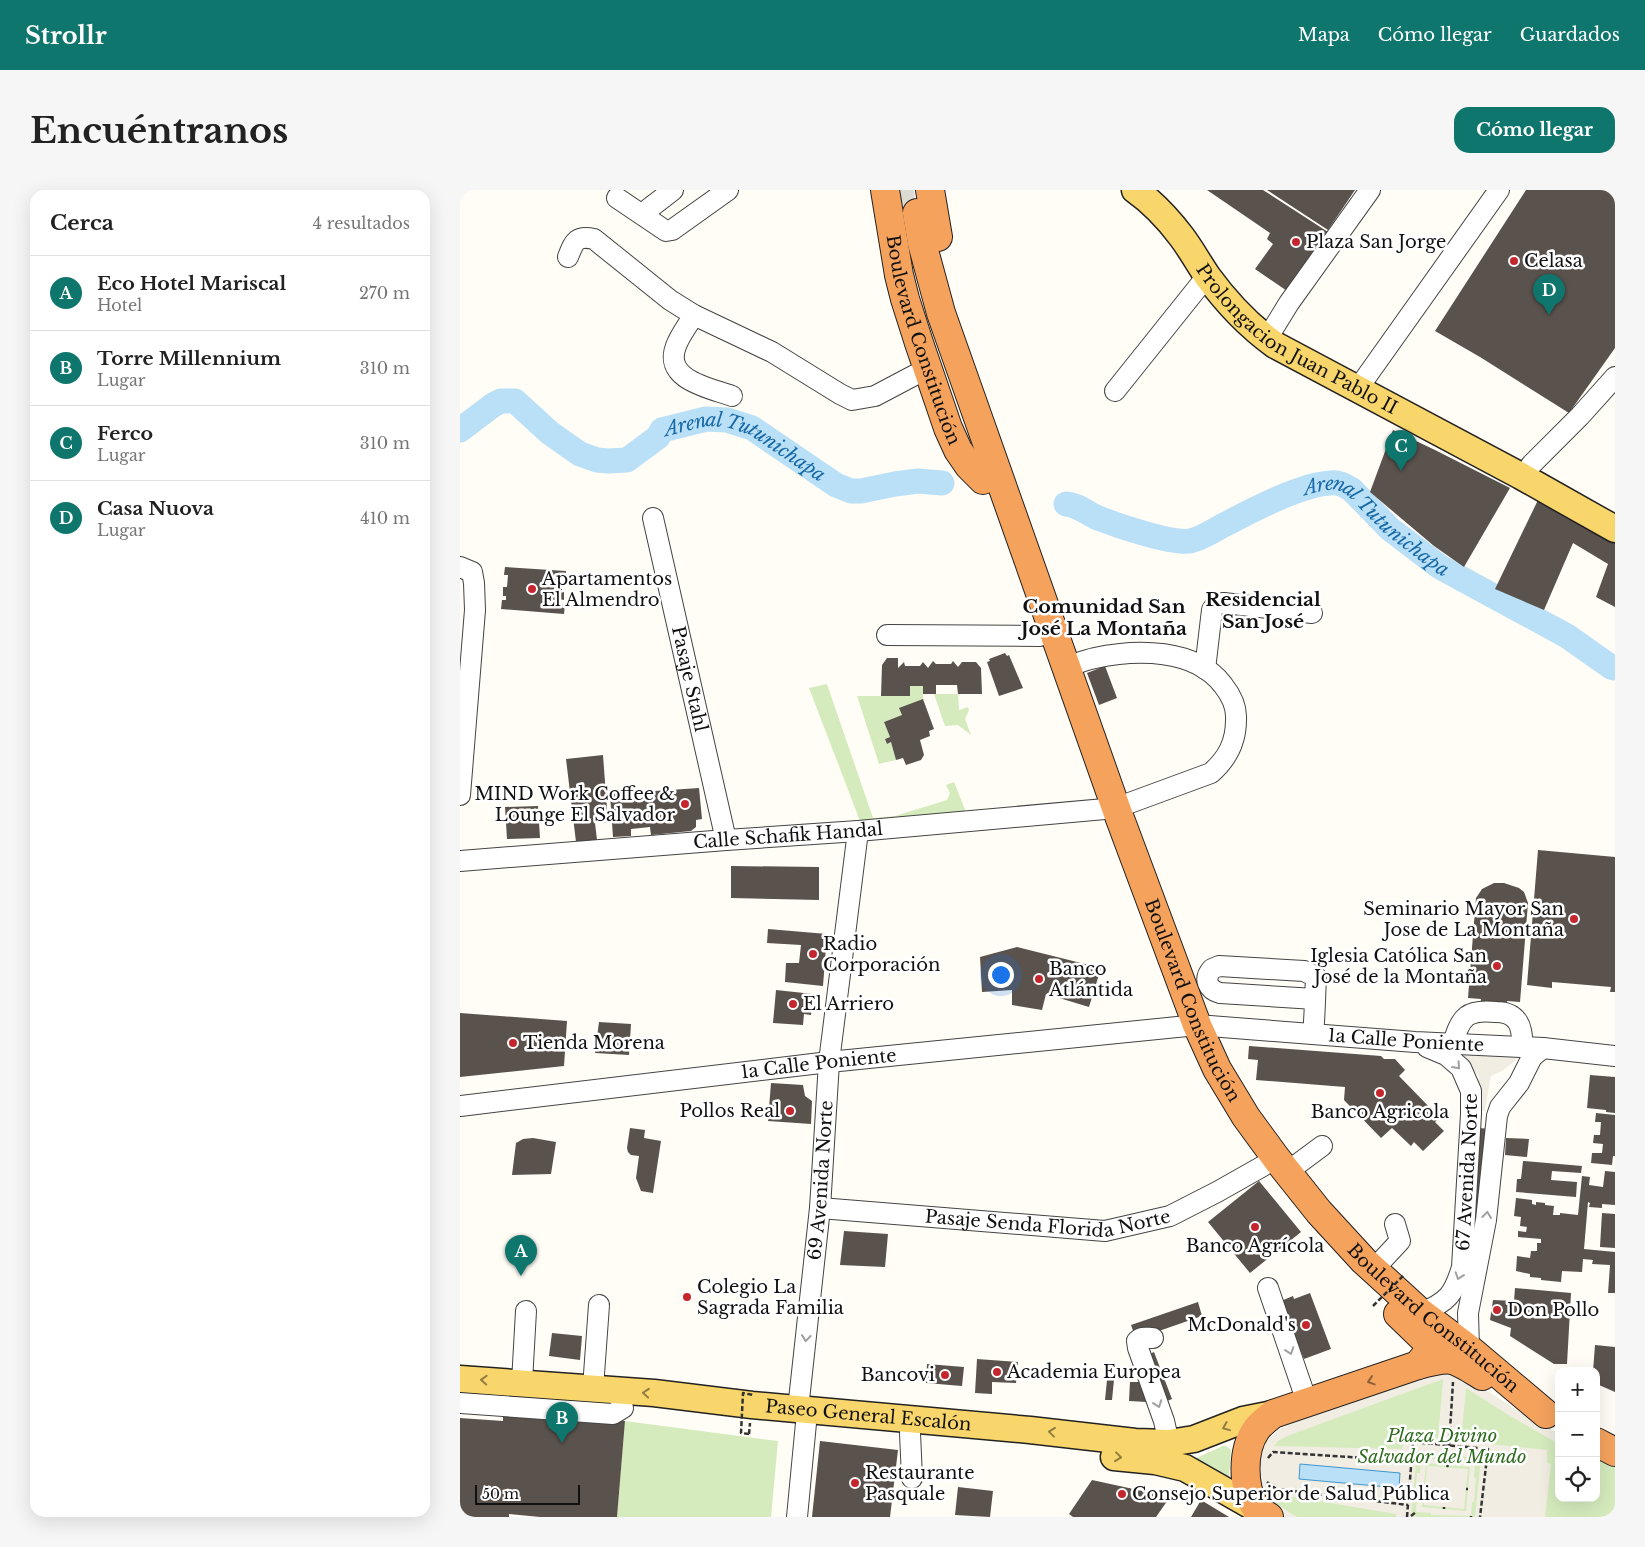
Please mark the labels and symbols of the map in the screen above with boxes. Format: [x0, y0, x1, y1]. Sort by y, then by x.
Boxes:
place label: Plaza San Jorge [1306, 231, 1446, 253]
street label: Boulevard Constitución [882, 233, 965, 448]
marker: Plaza San Jorge [1290, 236, 1302, 248]
place label: Celasa [1524, 250, 1583, 272]
marker: Celasa [1508, 255, 1520, 267]
street label: Prolongacion Juan Pablo II [1191, 260, 1401, 419]
pin: D [1533, 274, 1565, 315]
water label: Arenal Tutunichapa [659, 408, 830, 487]
pin: C [1385, 430, 1417, 471]
water label: Arenal Tutunichapa [1298, 471, 1453, 582]
place label: Apartamentos El Almendro [541, 568, 672, 611]
marker: Apartamentos El Almendro [526, 583, 538, 595]
district label: Residencial San José [1205, 588, 1321, 633]
district label: Comunidad San José La Montaña [1017, 595, 1187, 640]
street label: Pasaje Stahl [667, 624, 712, 734]
place label: MIND Work Coffee & Lounge El Salvador [474, 783, 675, 826]
marker: MIND Work Coffee & Lounge El Salvador [679, 798, 691, 810]
street label: Calle Schafik Handal [692, 818, 884, 854]
street label: Boulevard Constitución [1140, 896, 1245, 1106]
place label: Seminario Mayor San Jose de La Montaña [1363, 898, 1564, 941]
marker: Seminario Mayor San Jose de La Montaña [1568, 913, 1580, 925]
place label: Radio Corporación [823, 933, 940, 976]
place label: Iglesia Católica San José de la Montaña [1310, 945, 1487, 988]
marker: Radio Corporación [807, 948, 819, 960]
place label: Banco Atlántida [1048, 958, 1133, 1001]
marker: Iglesia Católica San José de la Montaña [1491, 960, 1503, 972]
your location [988, 962, 1014, 988]
marker: Banco Atlántida [1033, 973, 1045, 985]
place label: El Arriero [803, 993, 894, 1015]
marker: El Arriero [787, 998, 799, 1010]
street label: 1a Calle Poniente [1327, 1024, 1485, 1056]
place label: Tienda Morena [523, 1032, 665, 1054]
marker: Tienda Morena [507, 1037, 519, 1049]
street label: 1a Calle Poniente [739, 1044, 897, 1083]
one-way arrow [1451, 1060, 1460, 1069]
marker: Banco Agricola [1374, 1087, 1386, 1099]
street label: 67 Avenida Norte [1452, 1093, 1482, 1251]
place label: Pollos Real [679, 1100, 780, 1122]
street label: 69 Avenida Norte [803, 1100, 838, 1261]
place label: Banco Agricola [1311, 1101, 1449, 1123]
marker: Pollos Real [784, 1105, 796, 1117]
street label: Pasaje Senda Florida Norte [924, 1205, 1173, 1242]
one-way arrow [1481, 1210, 1492, 1218]
marker: Banco Agrícola [1249, 1221, 1261, 1233]
pin: A [505, 1235, 537, 1276]
place label: Banco Agrícola [1186, 1235, 1324, 1257]
street label: Boulevard Constitución [1343, 1239, 1523, 1397]
one-way arrow [1455, 1271, 1465, 1279]
place label: Colegio La Sagrada Familia [697, 1276, 844, 1319]
marker: Colegio La Sagrada Familia [681, 1291, 693, 1303]
place label: Don Pollo [1507, 1299, 1599, 1321]
marker: Don Pollo [1491, 1304, 1503, 1316]
place label: McDonald's [1187, 1314, 1296, 1336]
marker: McDonald's [1300, 1319, 1312, 1331]
one-way arrow [801, 1334, 812, 1342]
one-way arrow [1284, 1346, 1294, 1355]
place label: Academia Europea [1006, 1361, 1181, 1383]
place label: Bancovi [861, 1364, 935, 1386]
marker: Academia Europea [991, 1366, 1003, 1378]
marker: Bancovi [939, 1369, 951, 1381]
one-way arrow [480, 1375, 488, 1386]
one-way arrow [1368, 1375, 1376, 1385]
one-way arrow [642, 1388, 650, 1399]
street label: Paseo General Escalón [764, 1395, 972, 1436]
one-way arrow [1152, 1400, 1162, 1408]
pin: B [546, 1402, 578, 1443]
one-way arrow [1222, 1421, 1231, 1431]
park label: Plaza Divino Salvador del Mundo [1358, 1425, 1526, 1468]
one-way arrow [1048, 1427, 1056, 1438]
one-way arrow [1115, 1451, 1123, 1462]
place label: Restaurante Pasquale [865, 1462, 974, 1505]
marker: Restaurante Pasquale [849, 1477, 861, 1489]
scale bar [475, 1482, 580, 1505]
place label: Consejo Superior de Salud Pública [1132, 1483, 1450, 1505]
marker: Consejo Superior de Salud Pública [1116, 1488, 1128, 1500]

